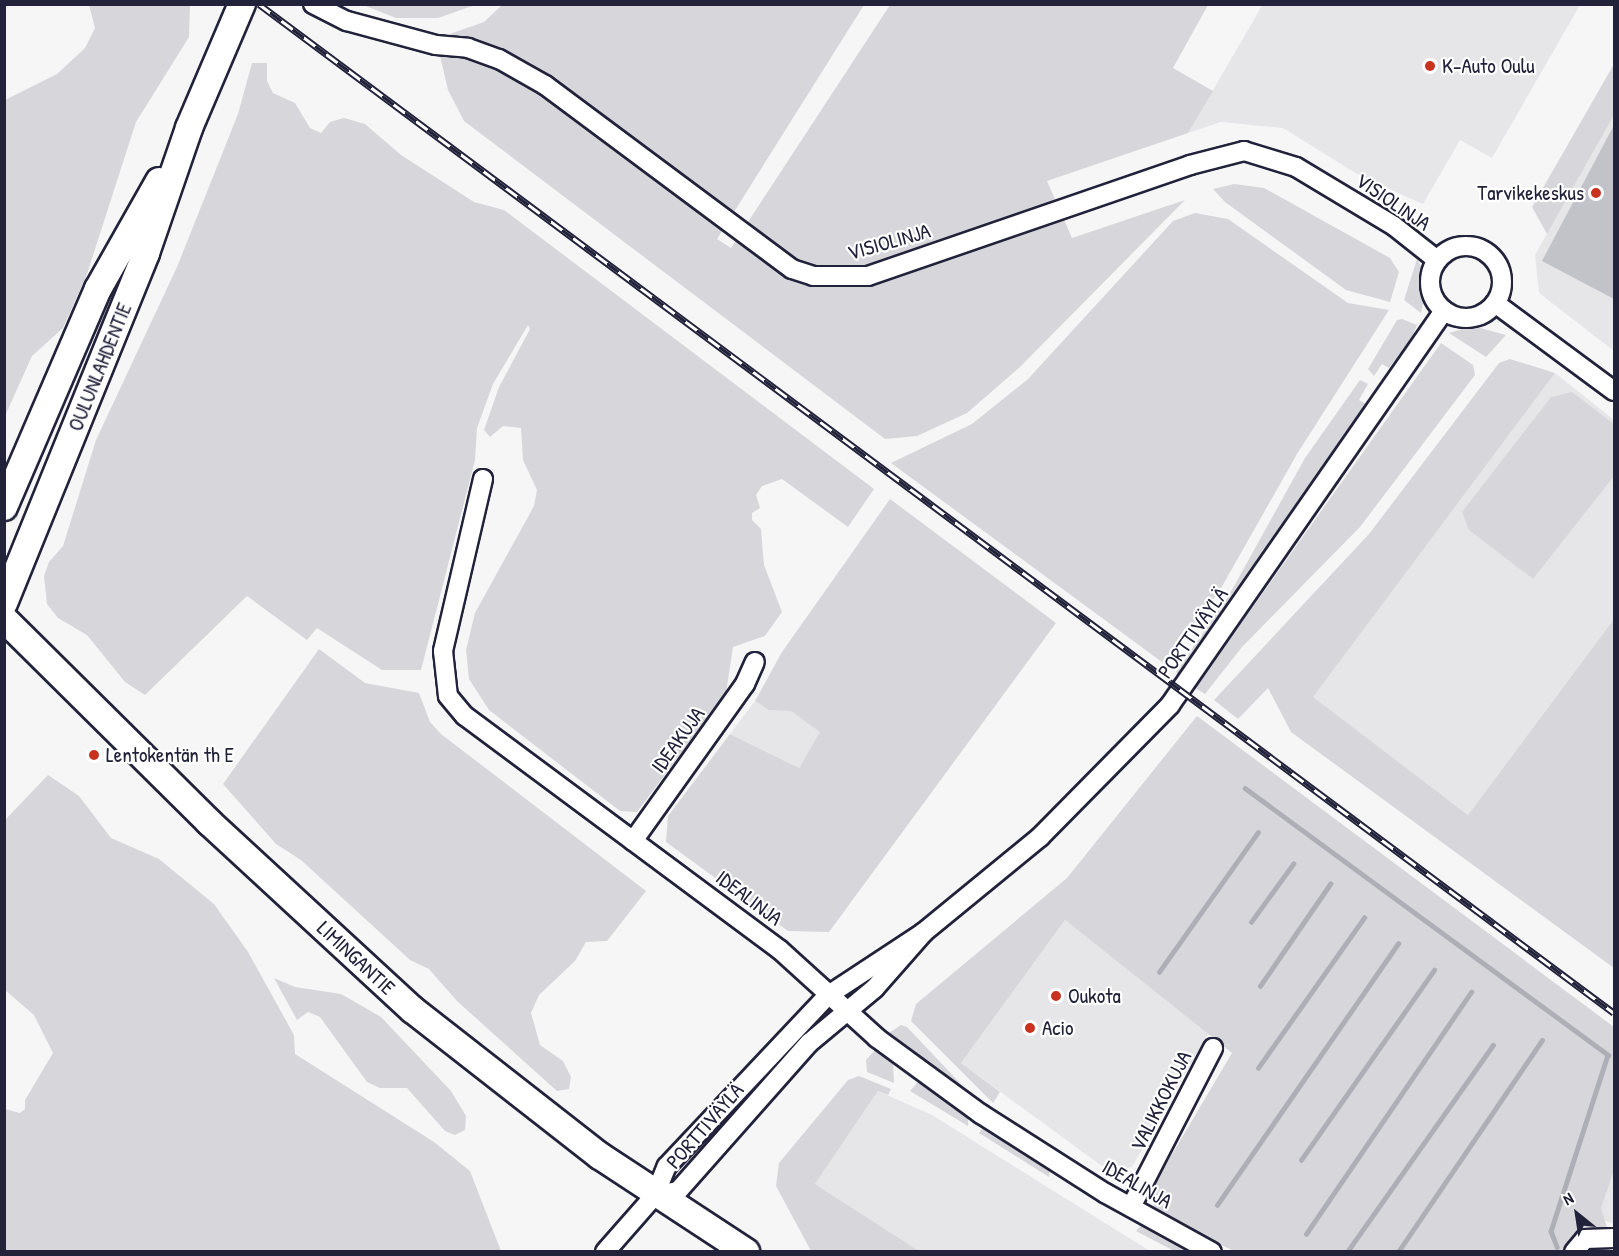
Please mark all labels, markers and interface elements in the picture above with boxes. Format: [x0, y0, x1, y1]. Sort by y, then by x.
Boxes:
place label: K-Auto Oulu [1442, 53, 1535, 79]
marker: K-Auto Oulu [1423, 59, 1437, 73]
street label: VISIOLINJA [1351, 168, 1435, 236]
place label: Tarvikekeskus [1477, 180, 1584, 206]
marker: Tarvikekeskus [1589, 186, 1603, 200]
street label: VISIOLINJA [845, 218, 933, 266]
street label: OULUNLAHDENTIE [63, 299, 137, 435]
street label: PORTTIVÄYLÄ [1152, 583, 1234, 683]
street label: IDEAKUJA [646, 702, 710, 778]
place label: Lentokentän th E [106, 742, 234, 768]
marker: Lentokentän th E [87, 748, 101, 762]
street label: IDEALINJA [711, 865, 787, 931]
street label: LIMINGANTIE [312, 916, 400, 1000]
place label: Oukota [1068, 983, 1121, 1009]
marker: Oukota [1049, 989, 1063, 1003]
place label: Acio [1042, 1015, 1074, 1041]
marker: Acio [1023, 1021, 1037, 1035]
street label: VALIKKOKUJA [1125, 1047, 1197, 1155]
street label: PORTTIVÄYLÄ [661, 1078, 749, 1174]
street label: IDEALINJA [1098, 1154, 1176, 1214]
north arrow [1547, 1184, 1607, 1244]
text: N [1559, 1187, 1577, 1210]

